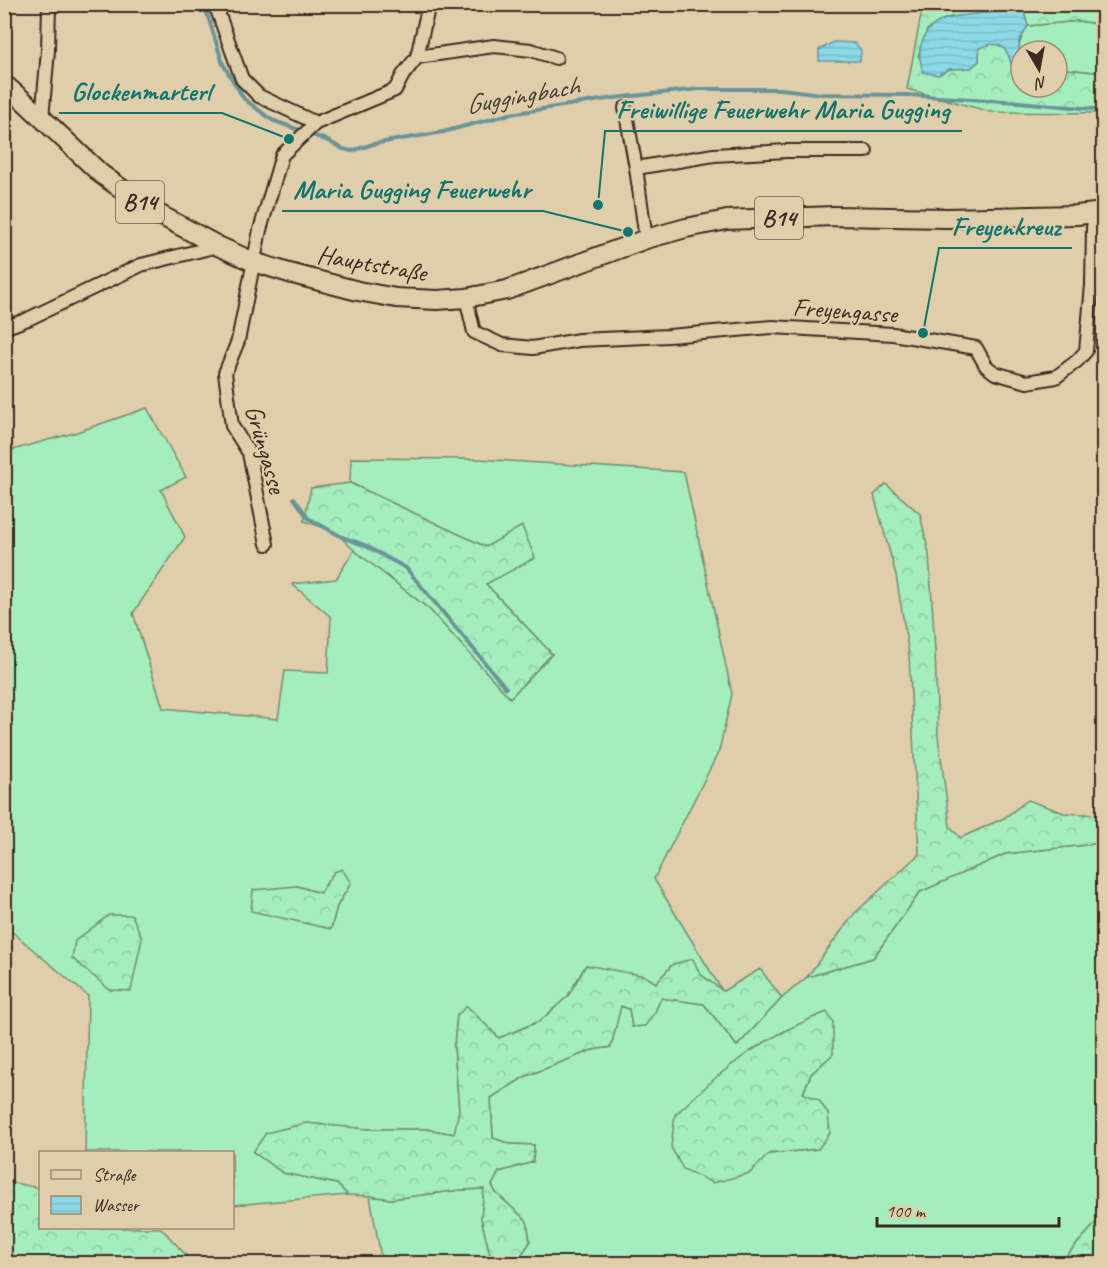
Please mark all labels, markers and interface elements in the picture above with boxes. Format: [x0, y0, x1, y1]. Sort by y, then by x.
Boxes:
north arrow [1009, 39, 1069, 99]
callout: Glockenmarterl [59, 68, 222, 113]
water label: Guggingbach [463, 68, 584, 122]
text: N [1032, 72, 1048, 94]
text: Glockenmarterl [71, 74, 216, 108]
callout: Freiwillige Feuerwehr Maria Gugging [605, 86, 962, 131]
text: Freiwillige Feuerwehr Maria Gugging [616, 92, 952, 126]
callout: Maria Gugging Feuerwehr [282, 166, 543, 211]
text: Maria Gugging Feuerwehr [293, 172, 534, 206]
road number: B14 [116, 181, 164, 223]
road number: B14 [755, 197, 803, 239]
callout: Freyenkreuz [939, 203, 1072, 248]
text: Freyenkreuz [952, 209, 1063, 243]
street label: Hauptstraße [315, 238, 432, 290]
street label: Freyengasse [792, 290, 901, 331]
street label: Grüngasse [237, 401, 294, 498]
legend [39, 1151, 234, 1229]
text: Straße [93, 1164, 137, 1186]
scale bar [877, 1190, 1058, 1228]
text: Wasser [93, 1194, 140, 1216]
text: 100 m [886, 1200, 927, 1222]

